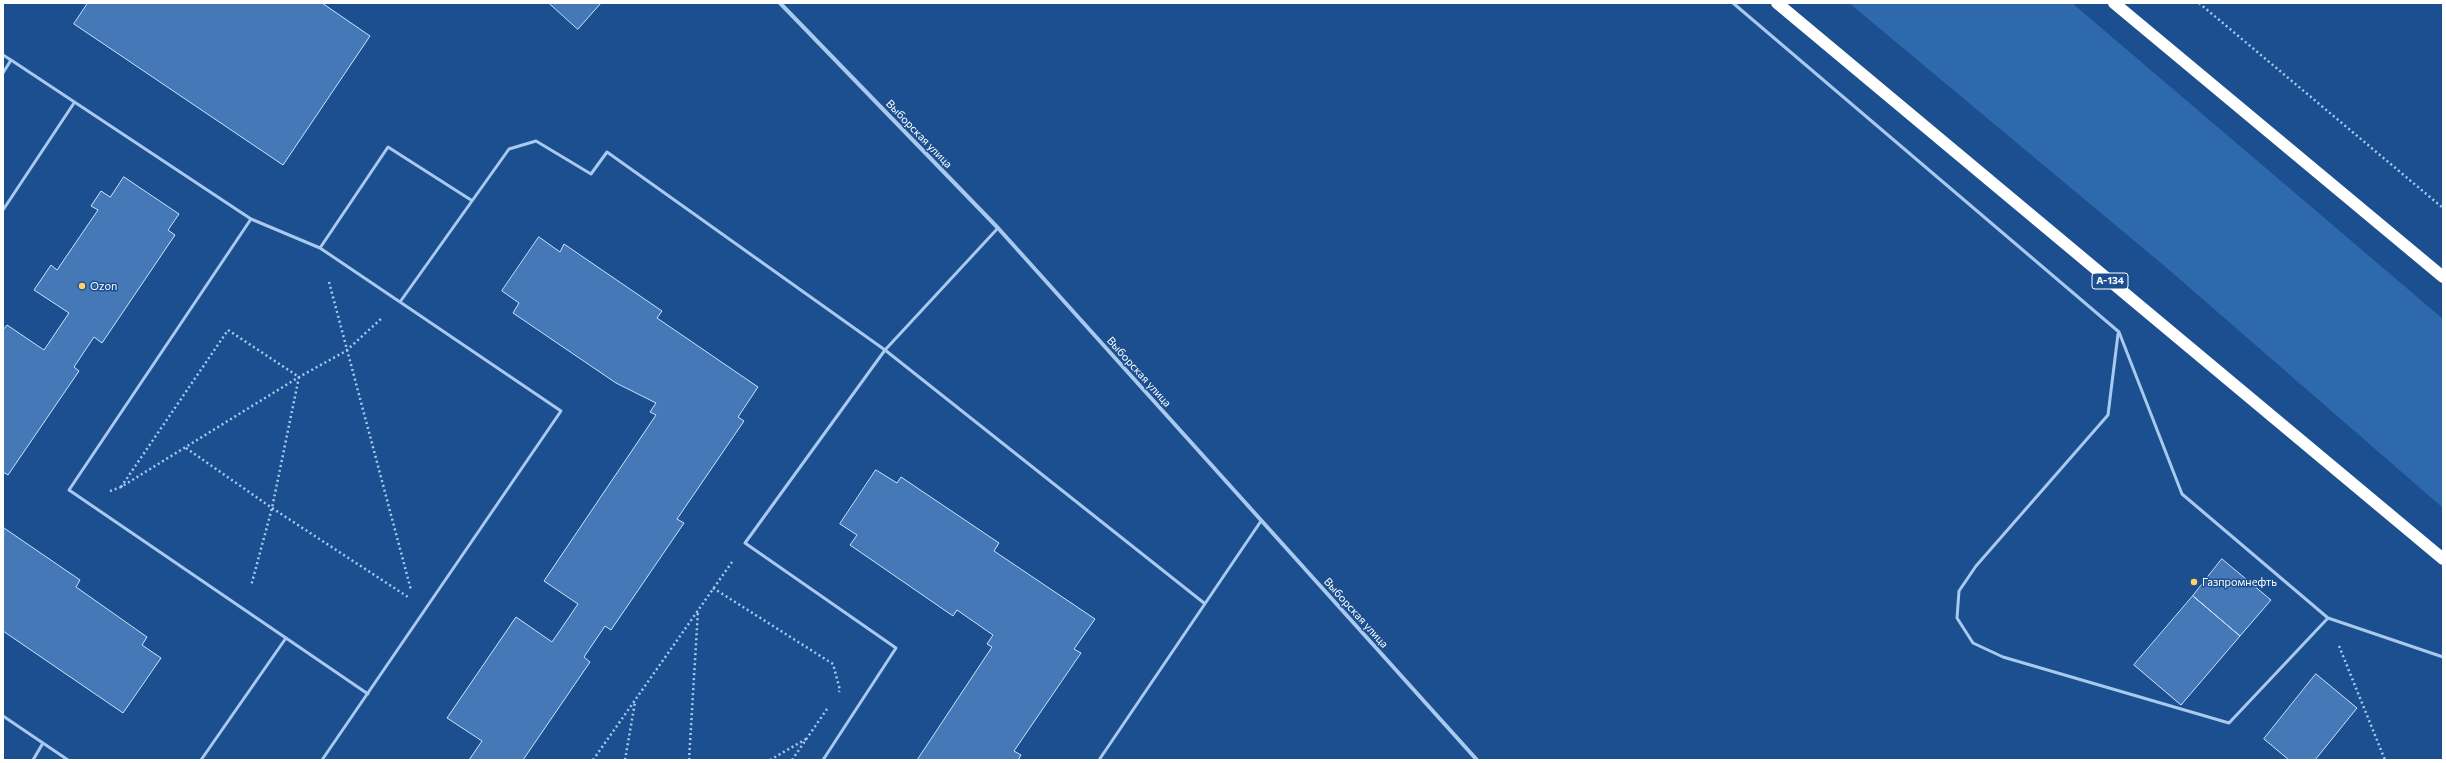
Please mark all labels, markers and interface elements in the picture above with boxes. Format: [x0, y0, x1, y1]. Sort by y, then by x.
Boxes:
street label: Выборская улица [883, 97, 955, 171]
road number: А-134 [2092, 273, 2128, 289]
place label: Ozon [90, 279, 117, 293]
marker: Ozon [77, 281, 87, 291]
street label: Выборская улица [1104, 334, 1174, 410]
street label: Выборская улица [1321, 575, 1391, 651]
place label: Газпромнефть [2202, 575, 2277, 589]
marker: Газпромнефть [2189, 577, 2199, 587]

